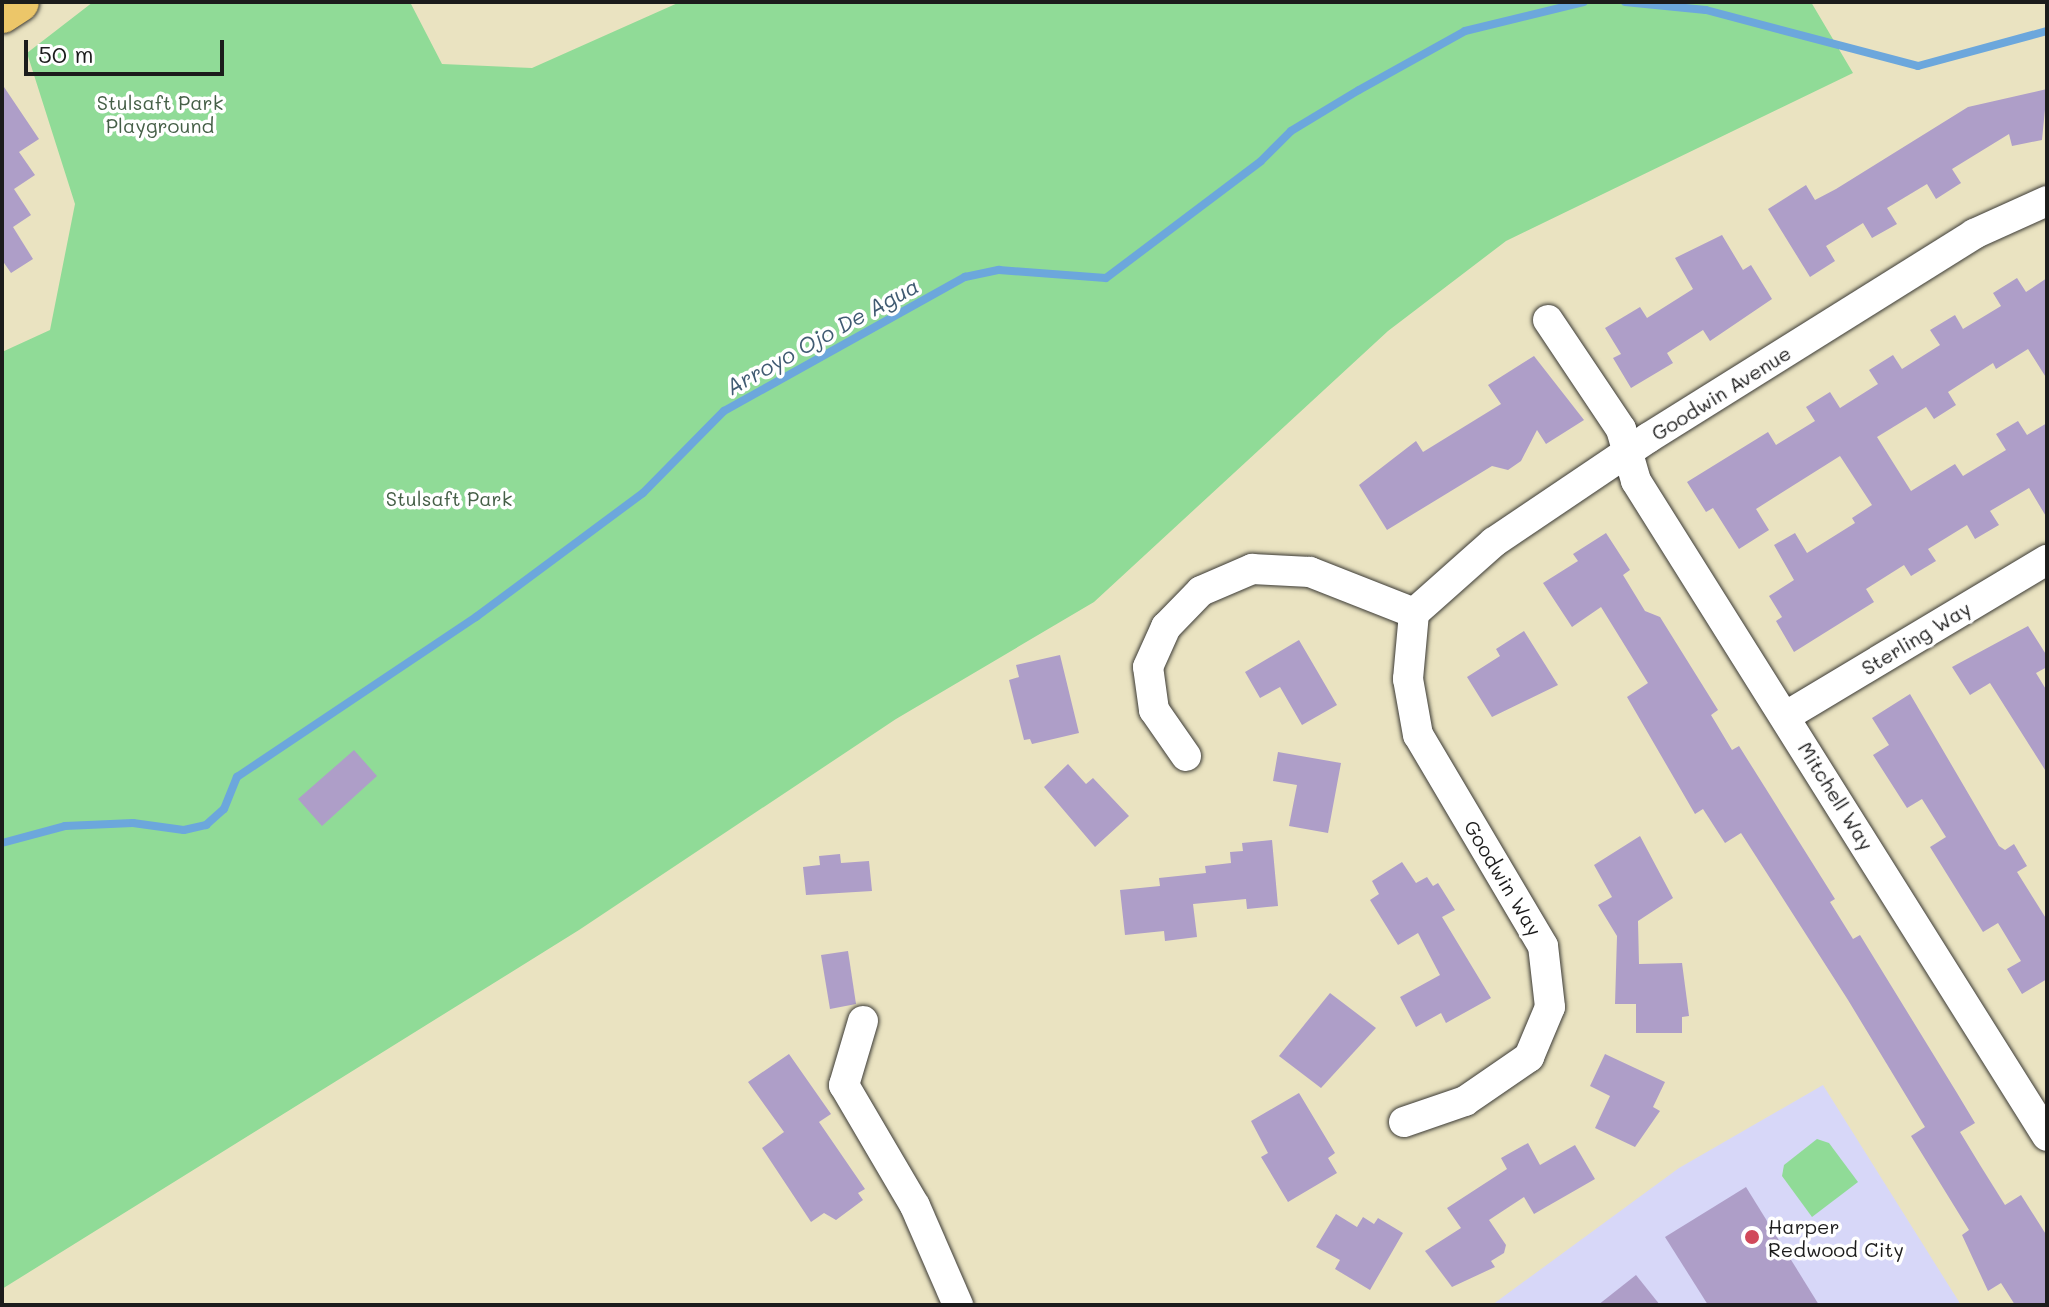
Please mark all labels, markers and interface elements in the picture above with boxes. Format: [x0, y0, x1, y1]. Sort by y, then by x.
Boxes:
scale bar [28, 24, 228, 74]
text: 50 m [38, 38, 94, 69]
park label: Stulsaft Park Playground [97, 90, 223, 137]
water label: Arroyo Ojo De Agua [721, 272, 923, 400]
street label: Goodwin Avenue [1647, 341, 1795, 445]
park label: Stulsaft Park [386, 486, 512, 510]
street label: Sterling Way [1857, 596, 1975, 680]
street label: Mitchell Way [1793, 737, 1879, 855]
street label: Goodwin Way [1459, 816, 1547, 940]
place label: Harper Redwood City [1768, 1214, 1904, 1261]
marker: Harper Redwood City [1743, 1228, 1761, 1246]

